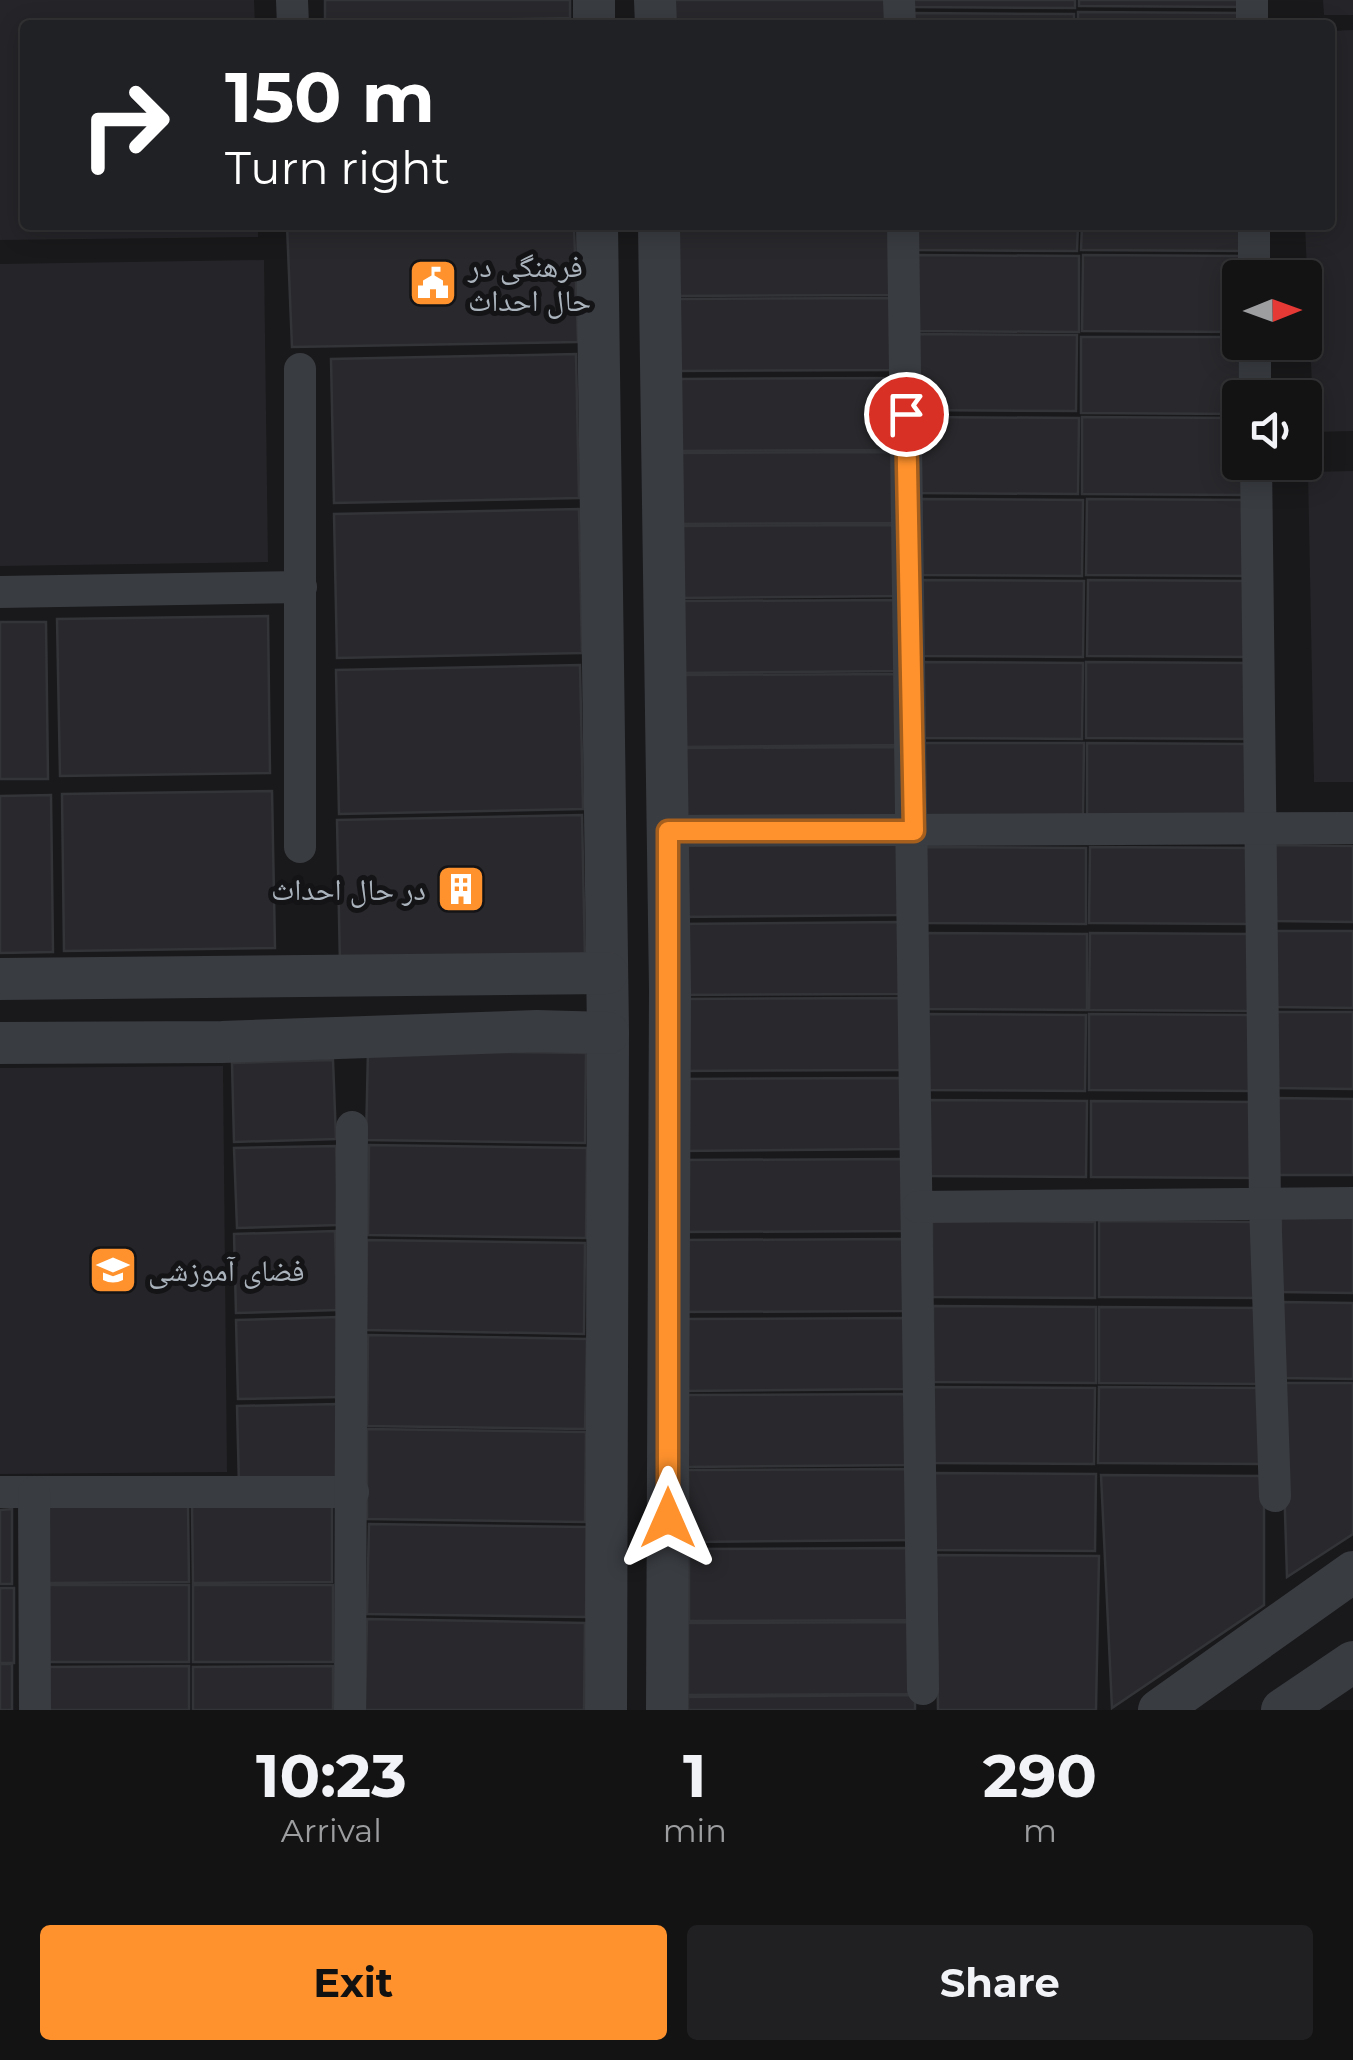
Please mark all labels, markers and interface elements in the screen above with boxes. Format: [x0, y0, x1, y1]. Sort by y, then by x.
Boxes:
text: 150 m [225, 54, 435, 140]
icon: right [60, 60, 190, 190]
text: Turn right [225, 140, 450, 195]
place label: فرهنگی در حال احداث [467, 248, 591, 319]
public building icon: فرهنگی در حال احداث [407, 257, 459, 309]
north arrow [1222, 260, 1322, 360]
map controls [1222, 260, 1322, 480]
pin [864, 372, 949, 457]
button: sound [1222, 380, 1322, 480]
icon: arrive [879, 387, 934, 442]
building icon: در حال احداث [435, 863, 487, 915]
place label: در حال احداث [271, 871, 426, 908]
school or university icon: فضای آموزشی [87, 1244, 139, 1296]
place label: فضای آموزشی [148, 1252, 305, 1289]
position arrow [616, 1466, 720, 1570]
text: 10:23 [256, 1739, 407, 1812]
text: 1 [683, 1739, 707, 1812]
text: 290 [983, 1739, 1097, 1812]
text: Arrival [281, 1811, 382, 1850]
text: min [663, 1811, 727, 1850]
text: m [1023, 1811, 1057, 1850]
button: Exit [40, 1925, 667, 2040]
button: Share [687, 1925, 1313, 2040]

